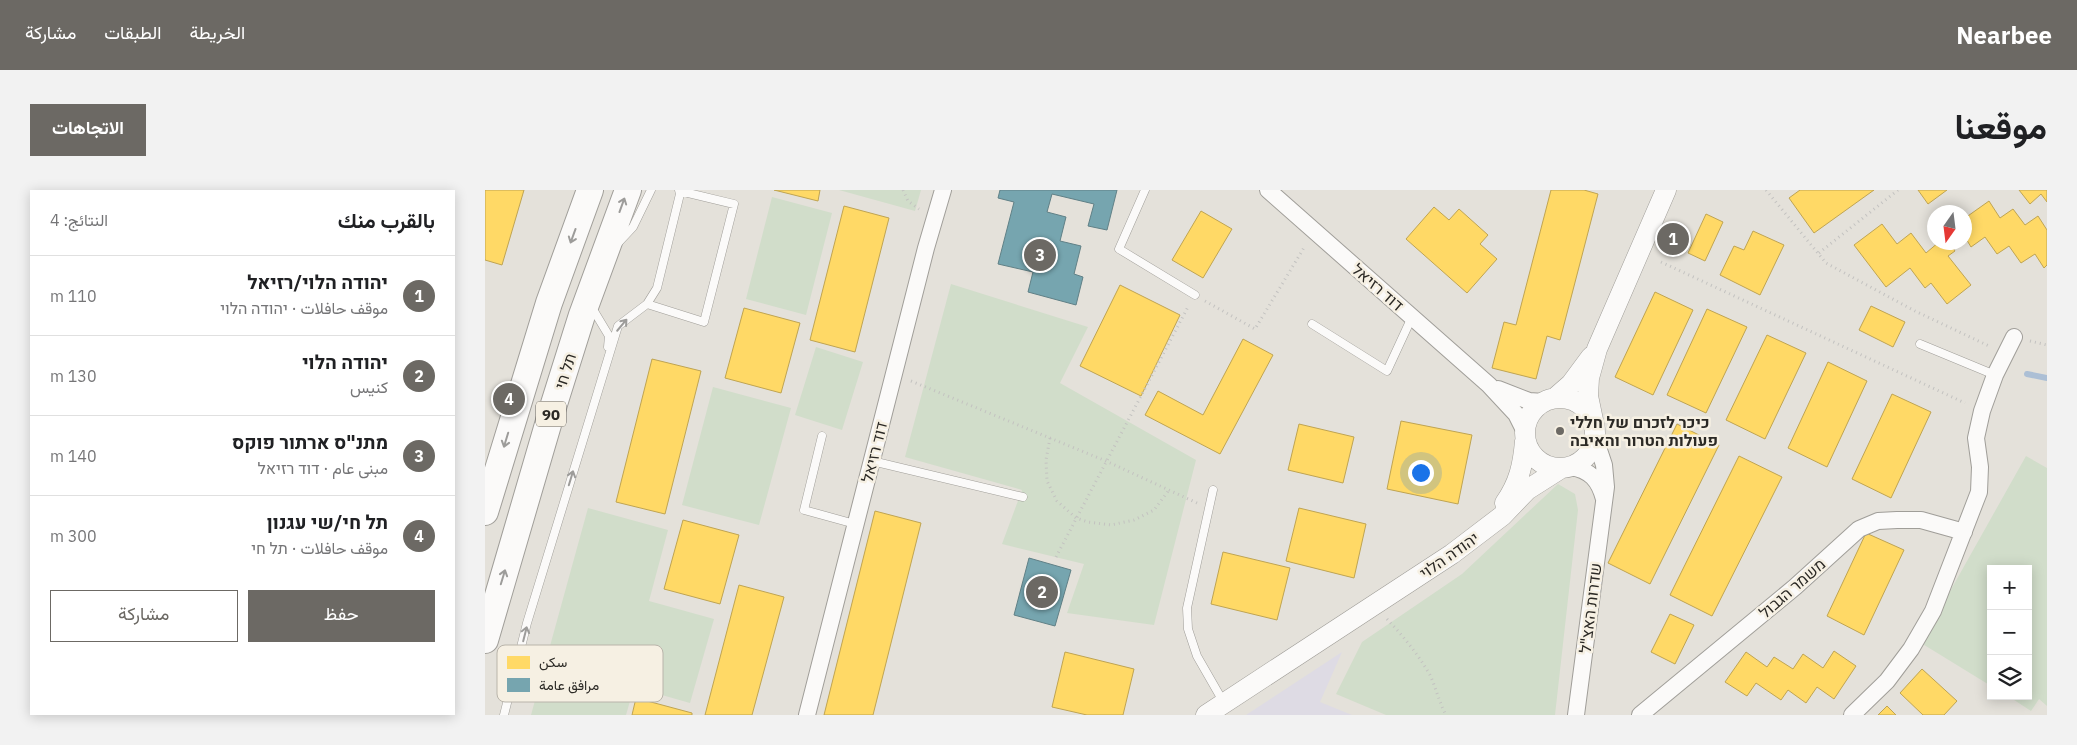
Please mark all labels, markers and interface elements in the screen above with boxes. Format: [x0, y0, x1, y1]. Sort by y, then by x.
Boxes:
text: Nearbee [1956, 19, 2052, 51]
text: مشاركة [25, 21, 76, 44]
text: الطبقات [104, 21, 161, 44]
text: الخريطة [189, 21, 245, 44]
text: موقعنا [1954, 103, 2047, 149]
button: الاتجاهات [30, 104, 146, 156]
one-way arrow [618, 198, 627, 214]
north arrow [1927, 205, 1972, 250]
text: بالقرب منك [338, 206, 435, 234]
text: النتائج: 4 [50, 210, 108, 230]
pin: 1 [1657, 220, 1689, 258]
one-way arrow [568, 228, 577, 243]
pin: 3 [1024, 236, 1056, 274]
street label: דוד רזיאל [1348, 259, 1408, 315]
text: יהודה הלוי/רזיאל [247, 270, 388, 294]
text: 110 m [50, 286, 97, 306]
text: 1 [414, 286, 424, 306]
text: موقف حافلات · יהודה הלוי [220, 298, 388, 318]
one-way arrow [616, 318, 627, 331]
text: יהודה הלוי [302, 350, 388, 374]
street label: תל חי [550, 351, 580, 391]
text: 130 m [50, 366, 97, 386]
text: 2 [414, 366, 424, 386]
text: كنيس [350, 377, 388, 397]
pin: 4 [493, 380, 525, 418]
road number: 90 [536, 402, 566, 426]
place label: כיכר לזכרם של חללי פעולות הטרור והאיבה [1570, 412, 1718, 450]
street label: דוד רזיאל [857, 420, 891, 484]
marker: כיכר לזכרם של חללי פעולות הטרור והאיבה [1554, 425, 1566, 437]
text: מתנ"ס ארתור פוקס [232, 430, 388, 454]
one-way arrow [501, 432, 511, 448]
text: 140 m [50, 446, 97, 466]
text: 3 [414, 446, 424, 466]
text: مبنى عام · דוד רזיאל [258, 458, 388, 478]
your location [1408, 460, 1434, 486]
one-way arrow [566, 470, 576, 486]
text: תל חי/שי עגנון [267, 510, 388, 534]
text: 300 m [50, 526, 97, 546]
text: 4 [414, 526, 424, 546]
street label: יהודה הלוי [1416, 527, 1482, 583]
text: موقف حافلات · תל חי [251, 538, 388, 558]
street label: משמר הגבול [1755, 554, 1829, 622]
street label: שדרות האצ"ל [1575, 562, 1605, 654]
map controls [1987, 565, 2032, 700]
button: + [1987, 565, 2032, 610]
one-way arrow [498, 569, 508, 585]
pin: 2 [1026, 573, 1058, 611]
button: مشاركة [50, 590, 238, 642]
button: حفظ [248, 590, 435, 642]
button: − [1987, 610, 2032, 655]
one-way arrow [521, 626, 530, 642]
legend [497, 645, 663, 702]
text: سكن [539, 653, 567, 671]
button: layers [1987, 655, 2032, 700]
text: مرافق عامة [539, 676, 599, 694]

